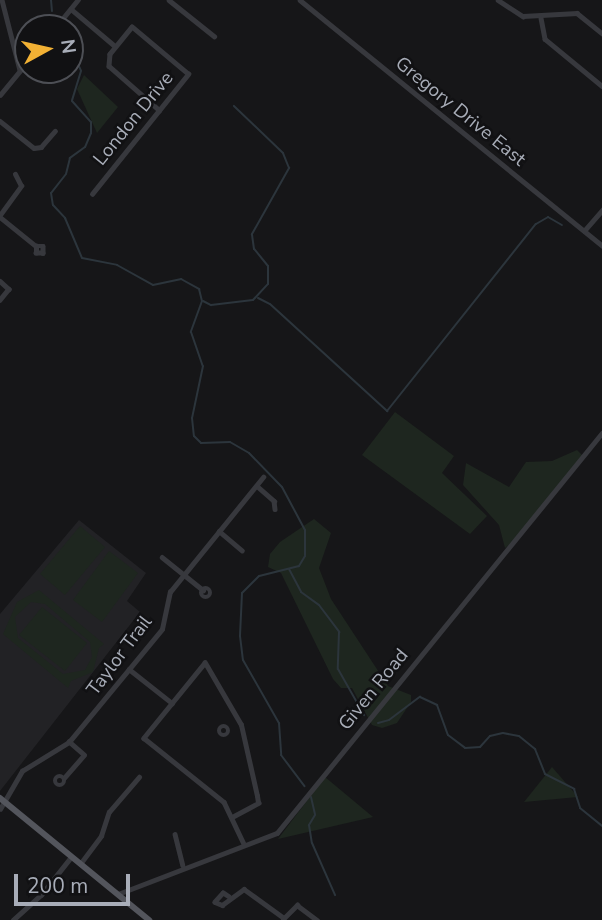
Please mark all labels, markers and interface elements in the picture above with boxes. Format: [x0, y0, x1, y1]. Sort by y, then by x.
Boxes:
north arrow [14, 14, 84, 84]
text: N [54, 38, 82, 55]
street label: Gregory Drive East [390, 52, 530, 172]
street label: London Drive [89, 68, 179, 170]
street label: Taylor Trail [83, 611, 157, 701]
street label: Given Road [334, 645, 414, 735]
scale bar [18, 860, 133, 904]
text: 200 m [27, 872, 88, 900]

